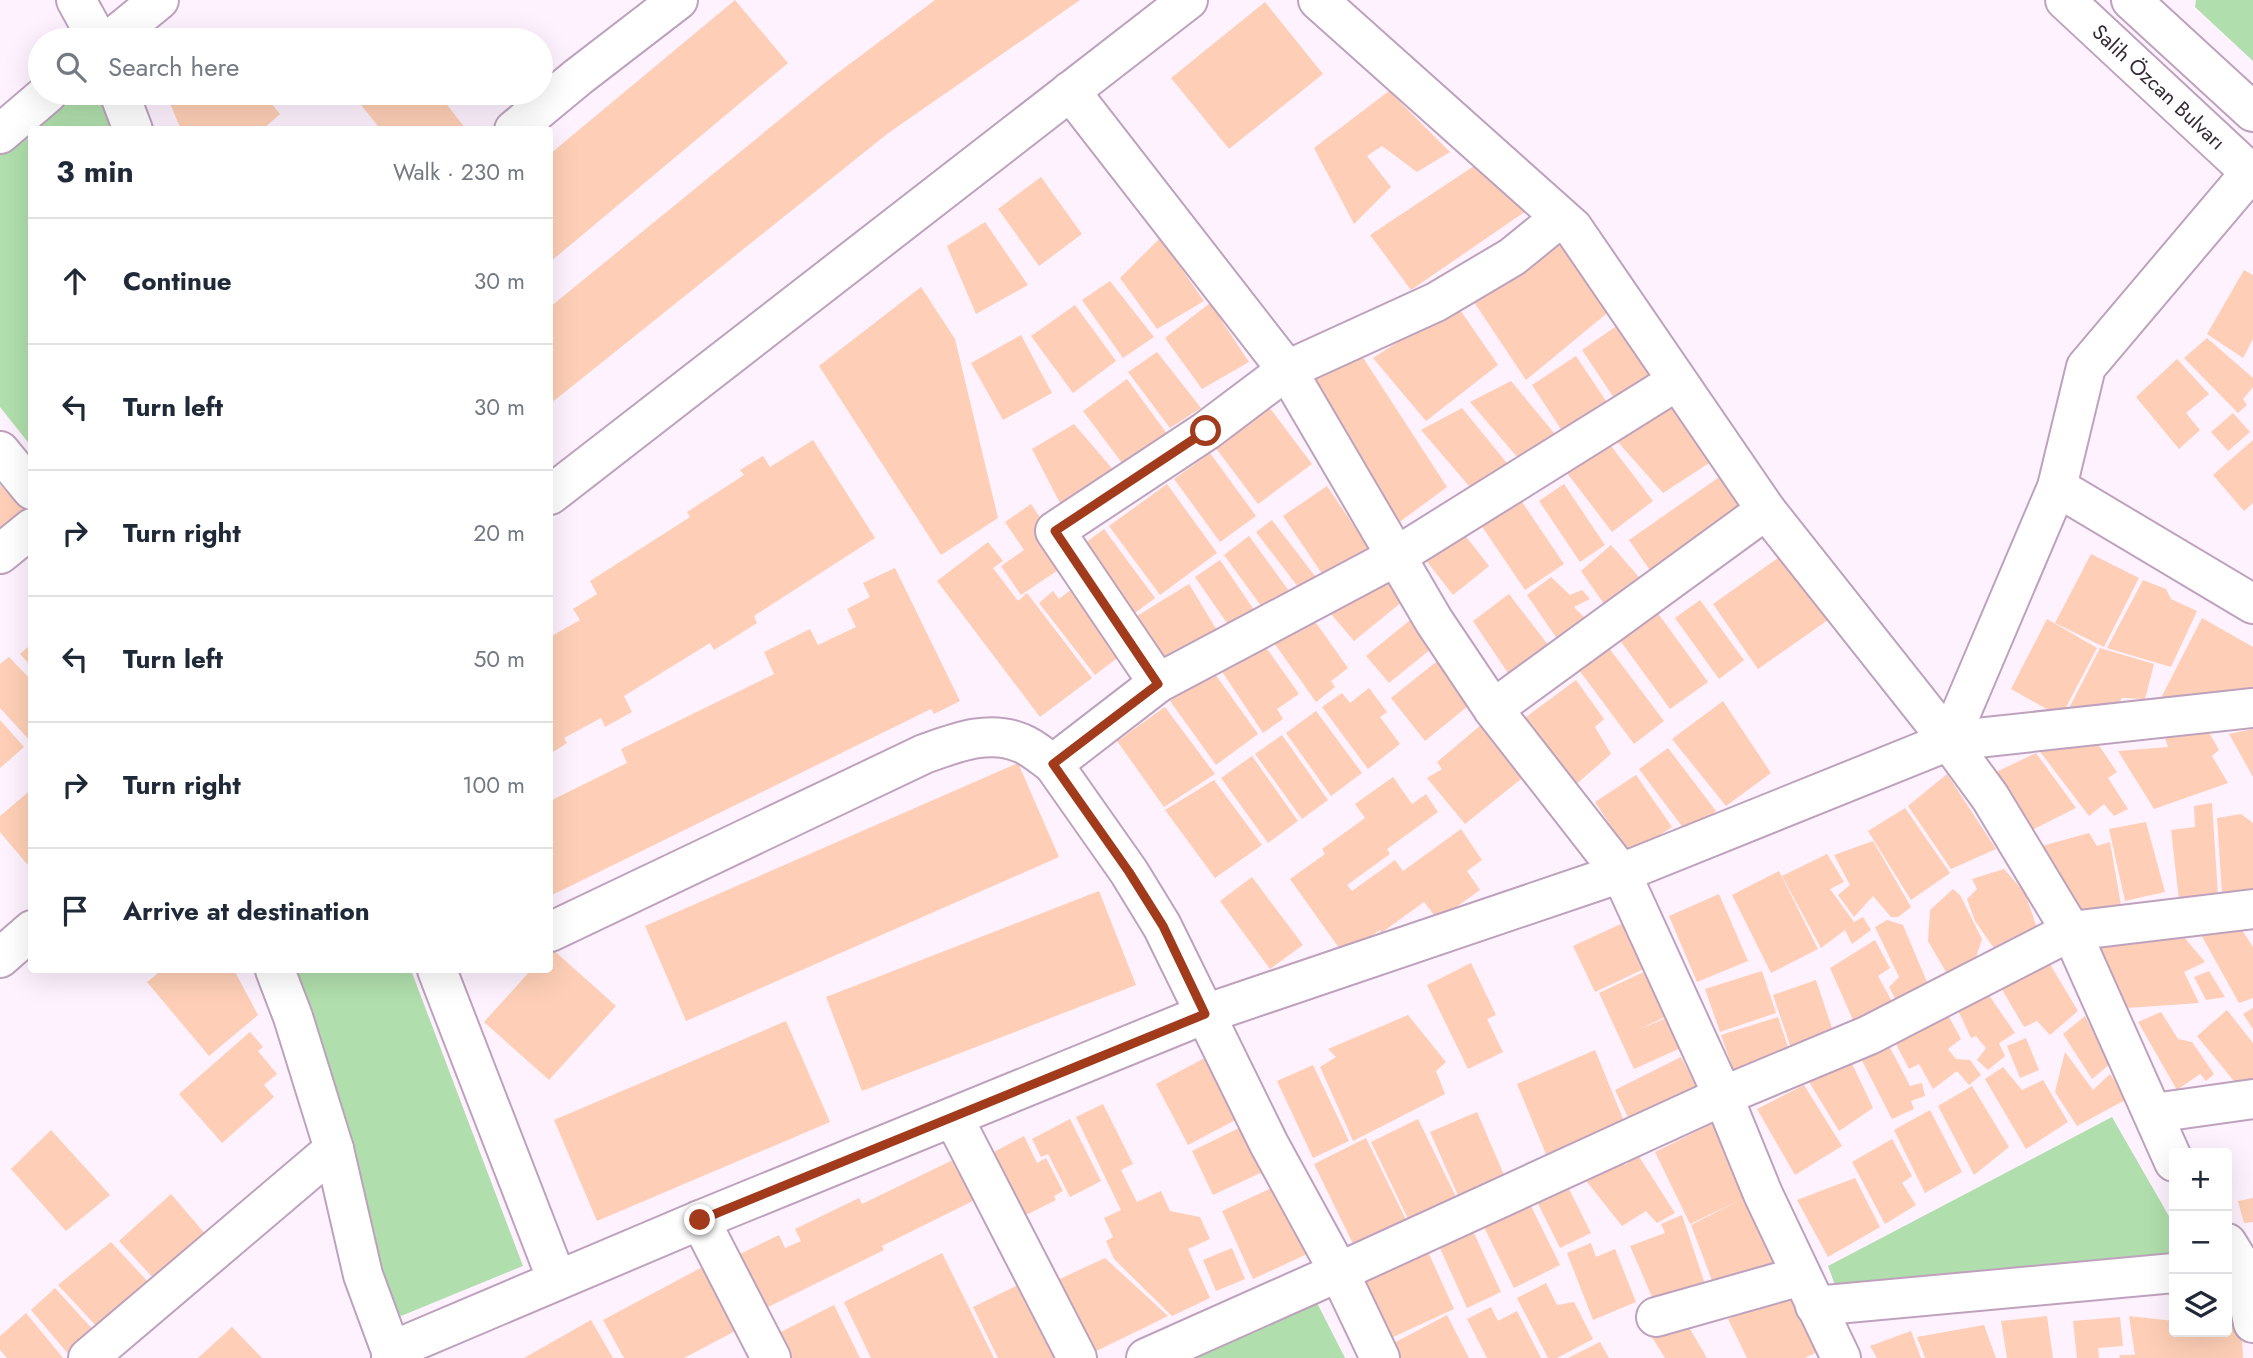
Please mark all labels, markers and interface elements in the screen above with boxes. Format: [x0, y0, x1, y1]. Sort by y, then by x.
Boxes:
street label: Salih Özcan Bulvarı [2085, 18, 2232, 157]
search box [28, 28, 553, 105]
icon: search [52, 48, 90, 86]
text: Search here [108, 48, 240, 86]
text: 3 min [56, 150, 134, 193]
text: Walk · 230 m [393, 155, 525, 189]
icon: ahead [56, 262, 94, 300]
text: Continue [123, 262, 232, 300]
text: 30 m [474, 264, 525, 298]
icon: left [56, 388, 94, 426]
text: Turn left [123, 388, 223, 426]
text: 30 m [474, 390, 525, 424]
route start [1190, 415, 1221, 446]
icon: right [56, 514, 94, 552]
text: Turn right [123, 514, 241, 552]
text: 20 m [473, 516, 525, 550]
icon: left [56, 640, 94, 678]
text: Turn left [123, 640, 223, 678]
text: 50 m [473, 642, 525, 676]
icon: right [56, 766, 94, 804]
text: Turn right [123, 766, 241, 804]
text: 100 m [462, 768, 525, 802]
icon: arrive [56, 892, 94, 930]
text: Arrive at destination [123, 892, 370, 930]
map controls [2169, 1148, 2232, 1337]
button: + [2169, 1148, 2232, 1211]
route end [684, 1204, 715, 1235]
button: − [2169, 1211, 2232, 1274]
button: layers [2169, 1274, 2232, 1337]

